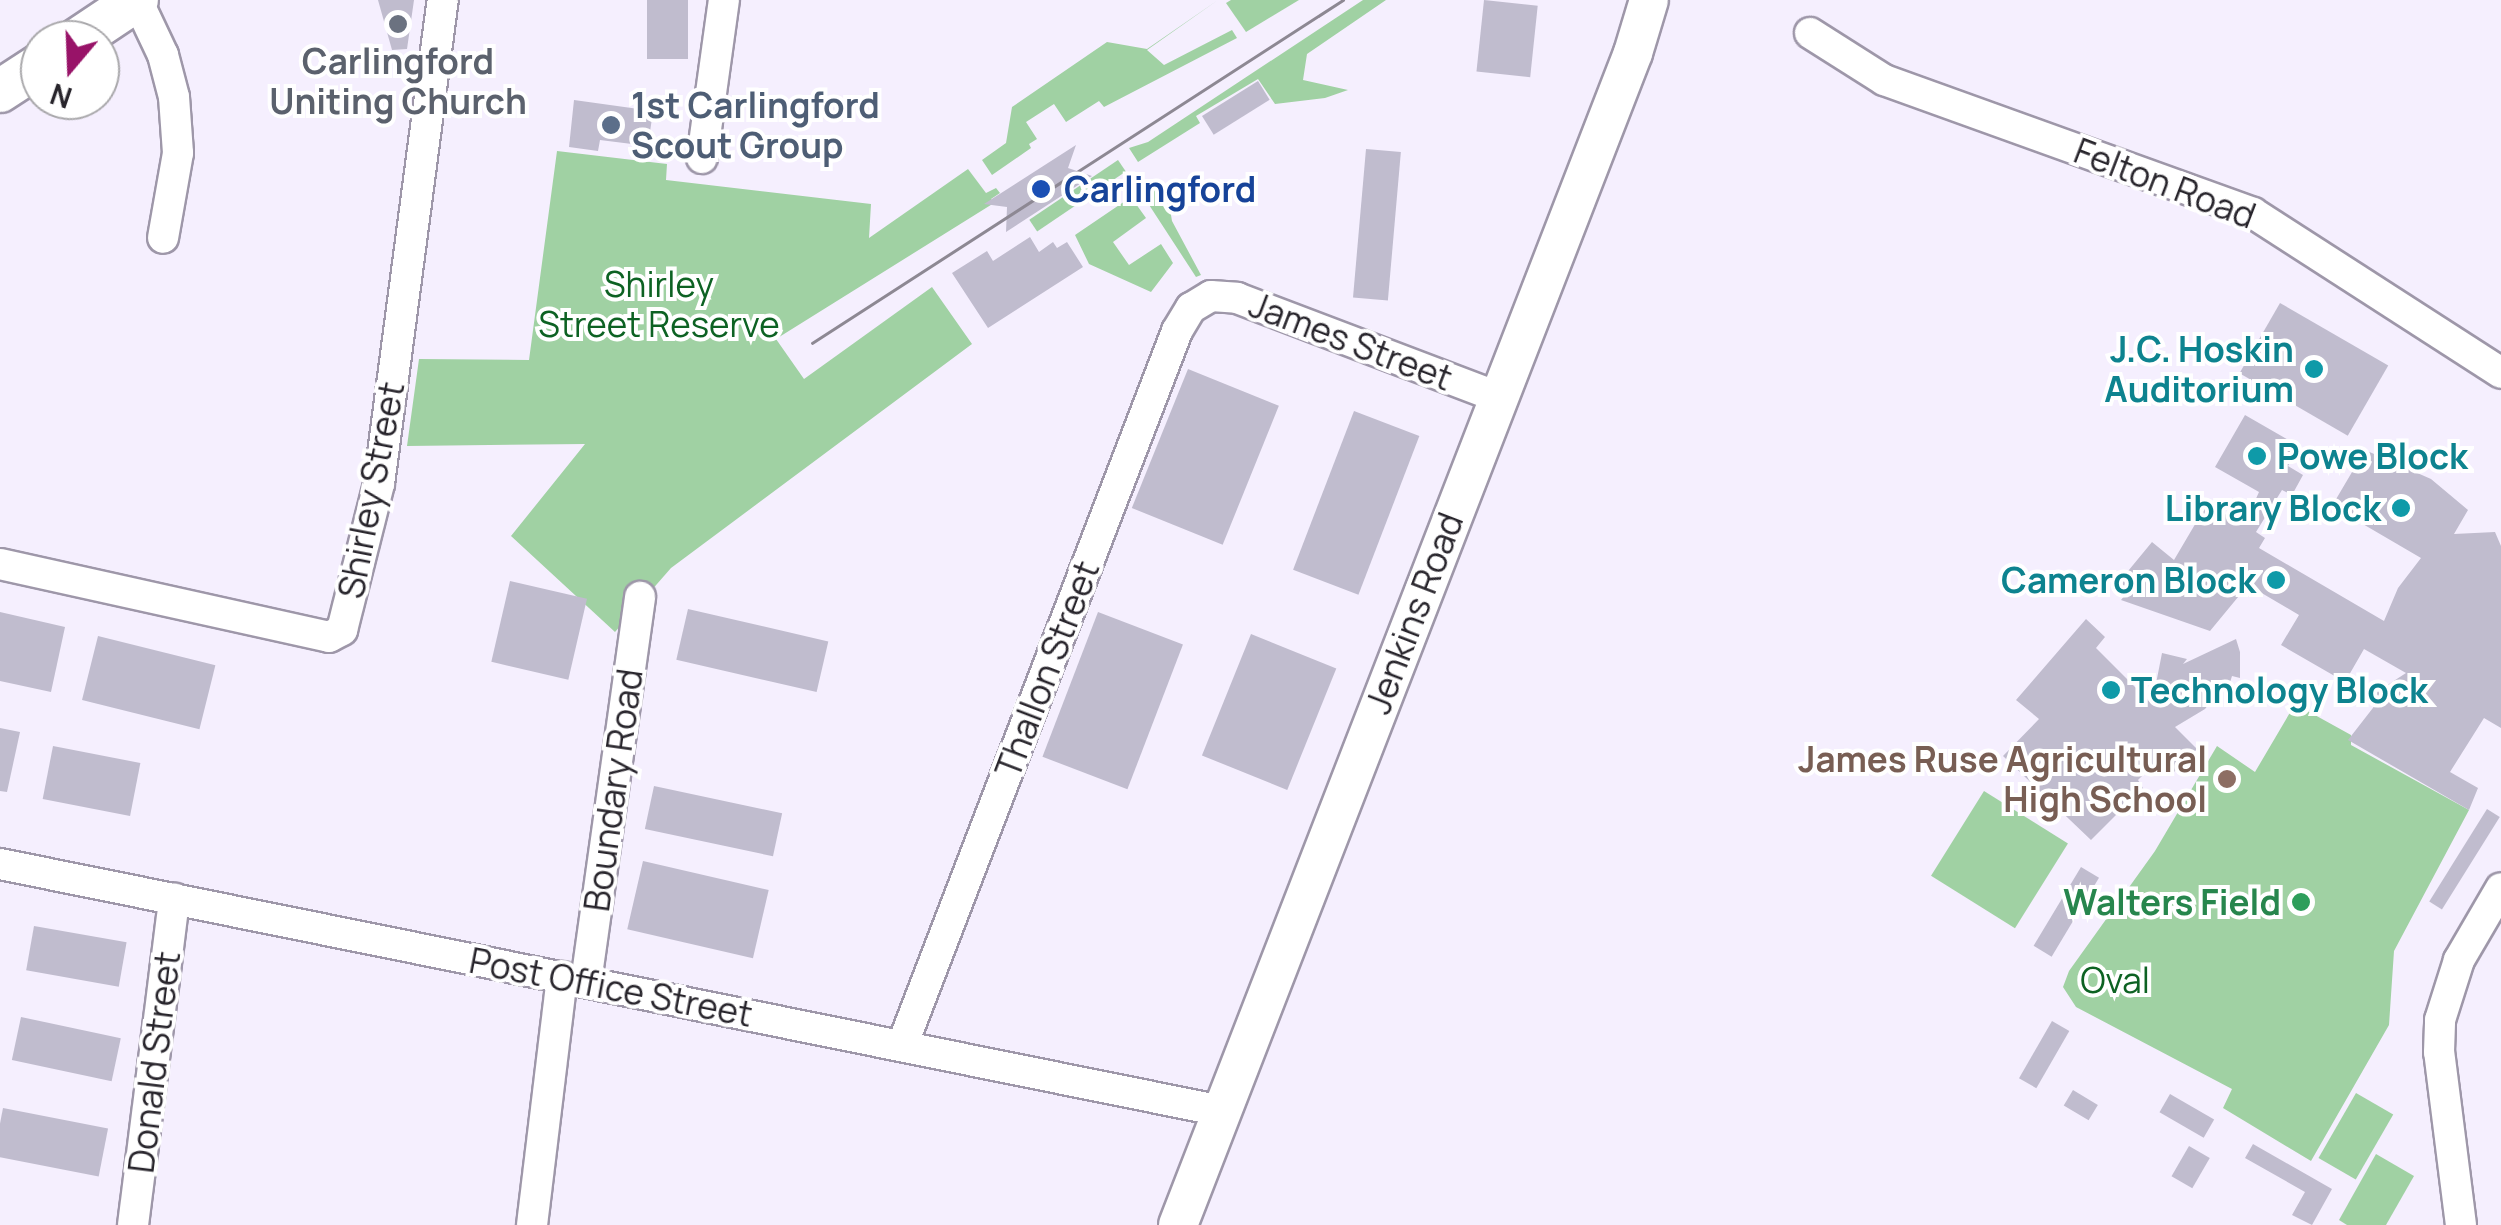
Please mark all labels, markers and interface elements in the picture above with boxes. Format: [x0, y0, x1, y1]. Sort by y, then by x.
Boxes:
marker: Carlingford Uniting Church [387, 13, 409, 35]
north arrow [20, 20, 120, 120]
place label: Carlingford Uniting Church [269, 40, 527, 122]
text: N [45, 75, 77, 118]
place label: 1st Carlingford Scout Group [631, 84, 880, 166]
marker: 1st Carlingford Scout Group [600, 114, 622, 136]
street label: Felton Road [2069, 129, 2261, 237]
place label: Carlingford [1064, 168, 1256, 210]
marker: Carlingford [1028, 176, 1054, 202]
park label: Shirley Street Reserve [538, 263, 780, 345]
street label: James Street [1244, 283, 1458, 399]
place label: J.C. Hoskin Auditorium [2104, 328, 2294, 410]
marker: J.C. Hoskin Auditorium [2303, 358, 2325, 380]
street label: Shirley Street [329, 378, 413, 602]
place label: Powe Block [2277, 435, 2468, 477]
marker: Powe Block [2246, 445, 2268, 467]
place label: Library Block [2165, 487, 2381, 529]
marker: Library Block [2390, 497, 2412, 519]
street label: Jenkins Road [1356, 507, 1472, 719]
street label: Thallon Street [986, 555, 1108, 783]
place label: Cameron Block [2001, 559, 2256, 601]
marker: Cameron Block [2265, 569, 2287, 591]
street label: Boundary Road [575, 666, 651, 914]
place label: Technology Block [2131, 669, 2428, 711]
marker: Technology Block [2100, 679, 2122, 701]
place label: James Ruse Agricultural High School [1798, 738, 2207, 820]
marker: James Ruse Agricultural High School [2216, 768, 2238, 790]
place label: Walters Field [2063, 881, 2281, 923]
marker: Walters Field [2290, 891, 2312, 913]
street label: Post Office Street [466, 939, 756, 1035]
street label: Donald Street [120, 949, 188, 1175]
park label: Oval [2080, 959, 2150, 1001]

